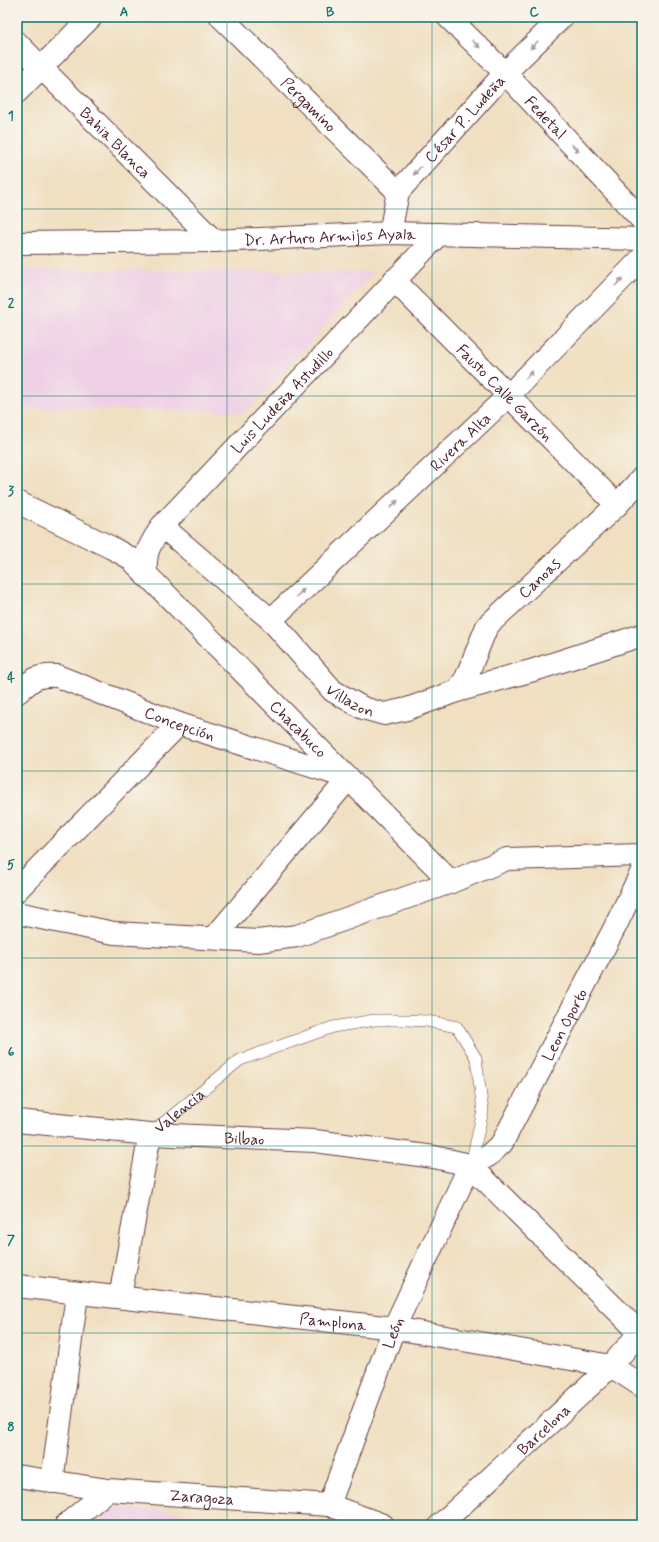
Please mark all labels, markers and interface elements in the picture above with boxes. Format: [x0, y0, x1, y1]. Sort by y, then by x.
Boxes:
text: A [120, 4, 128, 21]
text: B [326, 4, 335, 21]
text: C [529, 4, 539, 21]
one-way arrow [471, 39, 481, 49]
one-way arrow [529, 40, 539, 49]
street label: César P. Ludeña [420, 71, 510, 168]
street label: Pergamino [276, 73, 341, 138]
street label: Fedetal [519, 92, 570, 144]
street label: Bahia Blanca [74, 103, 155, 184]
text: 1 [8, 108, 14, 125]
one-way arrow [570, 143, 580, 153]
one-way arrow [413, 166, 422, 176]
street label: Dr. Arturo Armijos Ayala [244, 224, 416, 252]
one-way arrow [614, 277, 624, 287]
text: 2 [8, 295, 15, 312]
street label: Fausto Calle Garzón [451, 340, 557, 447]
street label: Luis Ludeña Astudillo [227, 343, 339, 459]
one-way arrow [524, 370, 534, 380]
street label: Rivera Alta [426, 408, 496, 476]
text: 3 [8, 483, 14, 500]
one-way arrow [389, 499, 399, 508]
street label: Canoas [514, 554, 566, 604]
one-way arrow [295, 588, 305, 598]
text: 4 [7, 670, 15, 687]
street label: Villazon [320, 680, 376, 723]
street label: Chacabuco [265, 696, 331, 763]
street label: Concepción [141, 702, 217, 747]
text: 5 [7, 857, 15, 874]
street label: Leon Oporto [538, 985, 593, 1065]
text: 6 [8, 1044, 15, 1061]
street label: Valencia [150, 1084, 210, 1139]
street label: Bilbao [224, 1128, 265, 1151]
text: 7 [7, 1232, 15, 1249]
street label: Pamplona [298, 1309, 368, 1337]
street label: León [378, 1314, 410, 1352]
street label: Barcelona [513, 1400, 576, 1460]
text: 8 [7, 1419, 15, 1436]
street label: Zaragoza [169, 1485, 235, 1511]

